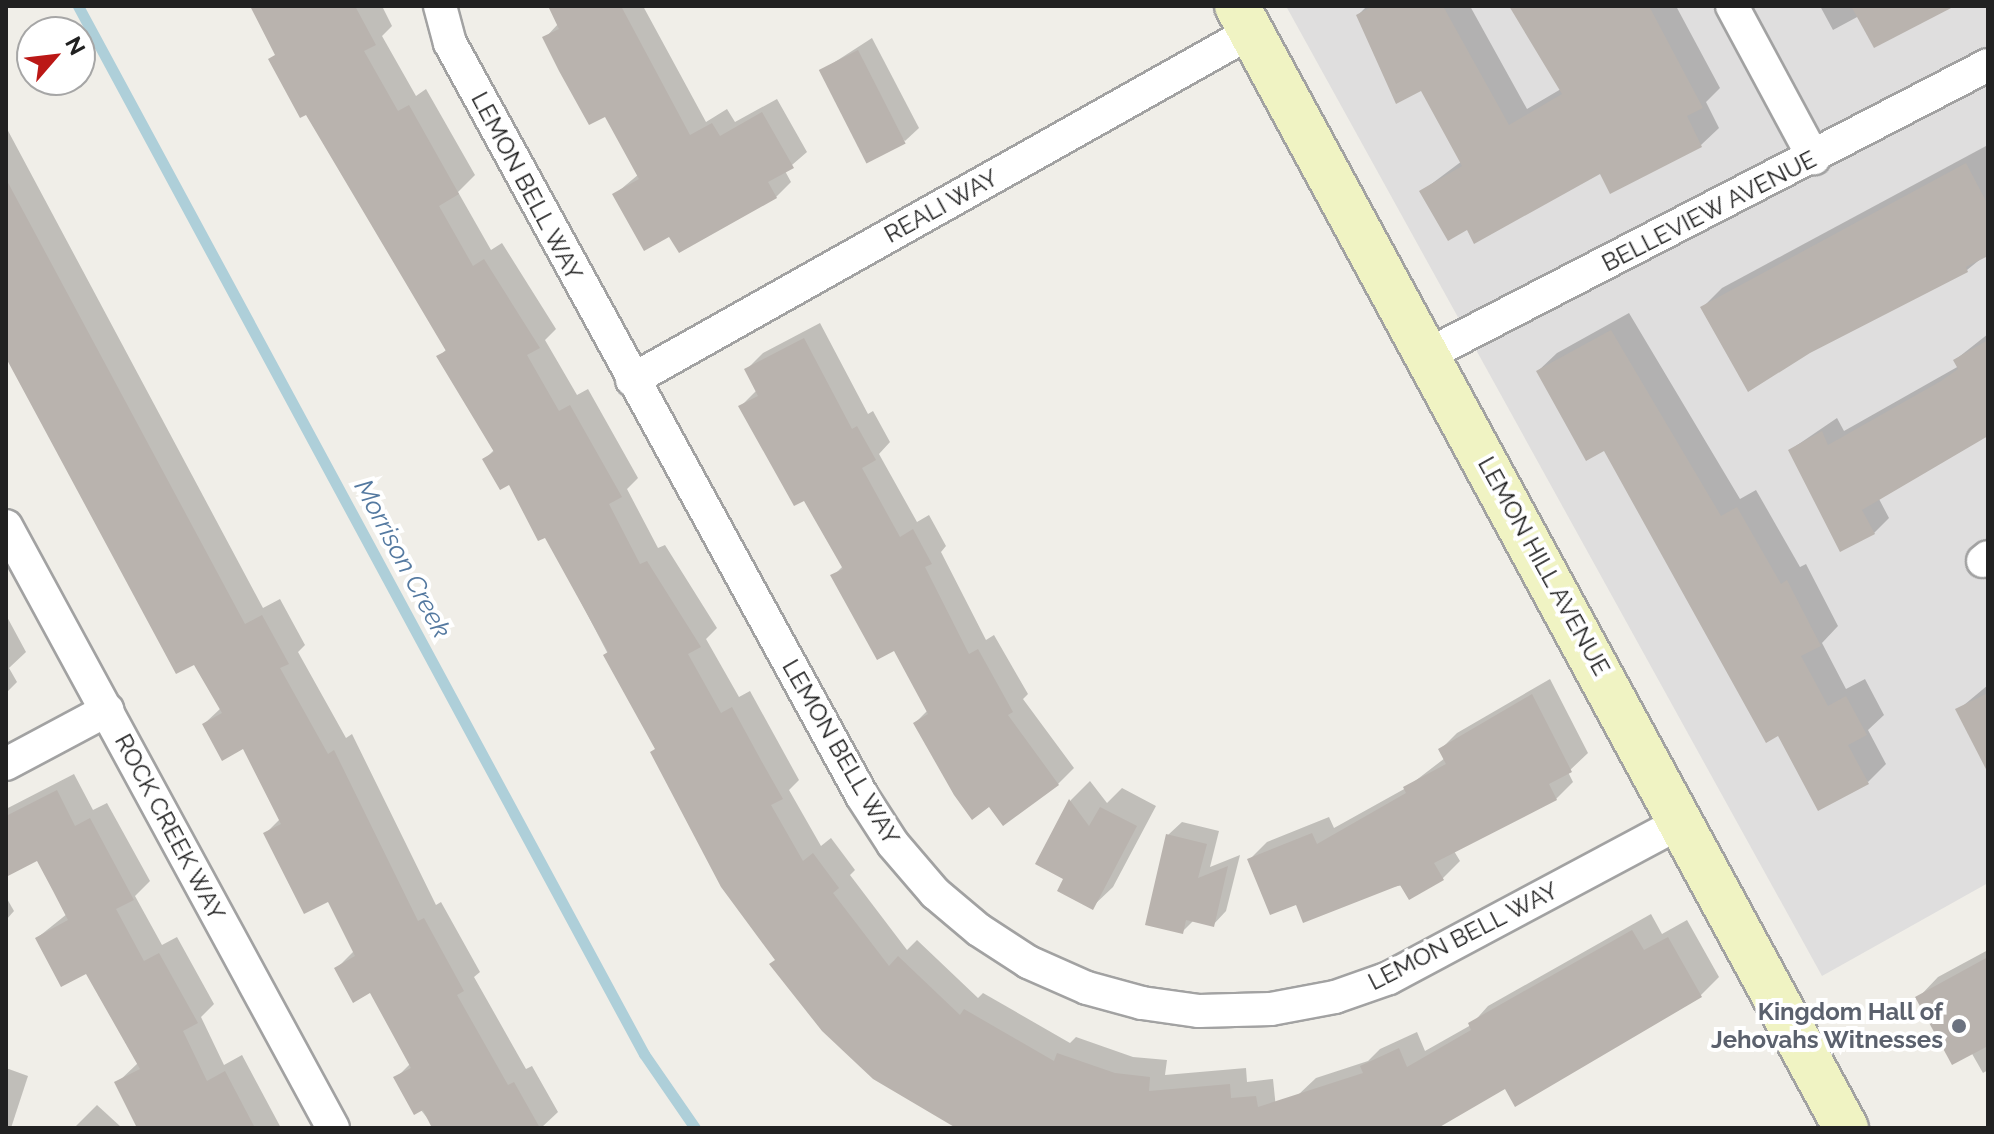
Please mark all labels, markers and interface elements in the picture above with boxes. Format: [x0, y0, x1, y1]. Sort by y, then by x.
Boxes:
north arrow [16, 16, 96, 96]
text: N [60, 32, 91, 59]
street label: LEMON BELL WAY [465, 86, 589, 286]
street label: BELLEVIEW AVENUE [1596, 144, 1822, 278]
street label: REALI WAY [879, 163, 1003, 249]
street label: LEMON HILL AVENUE [1472, 451, 1616, 681]
water label: Morrison Creek [347, 474, 457, 644]
street label: LEMON BELL WAY [776, 654, 906, 850]
street label: ROCK CREEK WAY [108, 728, 232, 926]
street label: LEMON BELL WAY [1363, 875, 1563, 997]
place label: Kingdom Hall of Jehovahs Witnesses [1710, 998, 1943, 1054]
marker: Kingdom Hall of Jehovahs Witnesses [1950, 1017, 1968, 1035]

